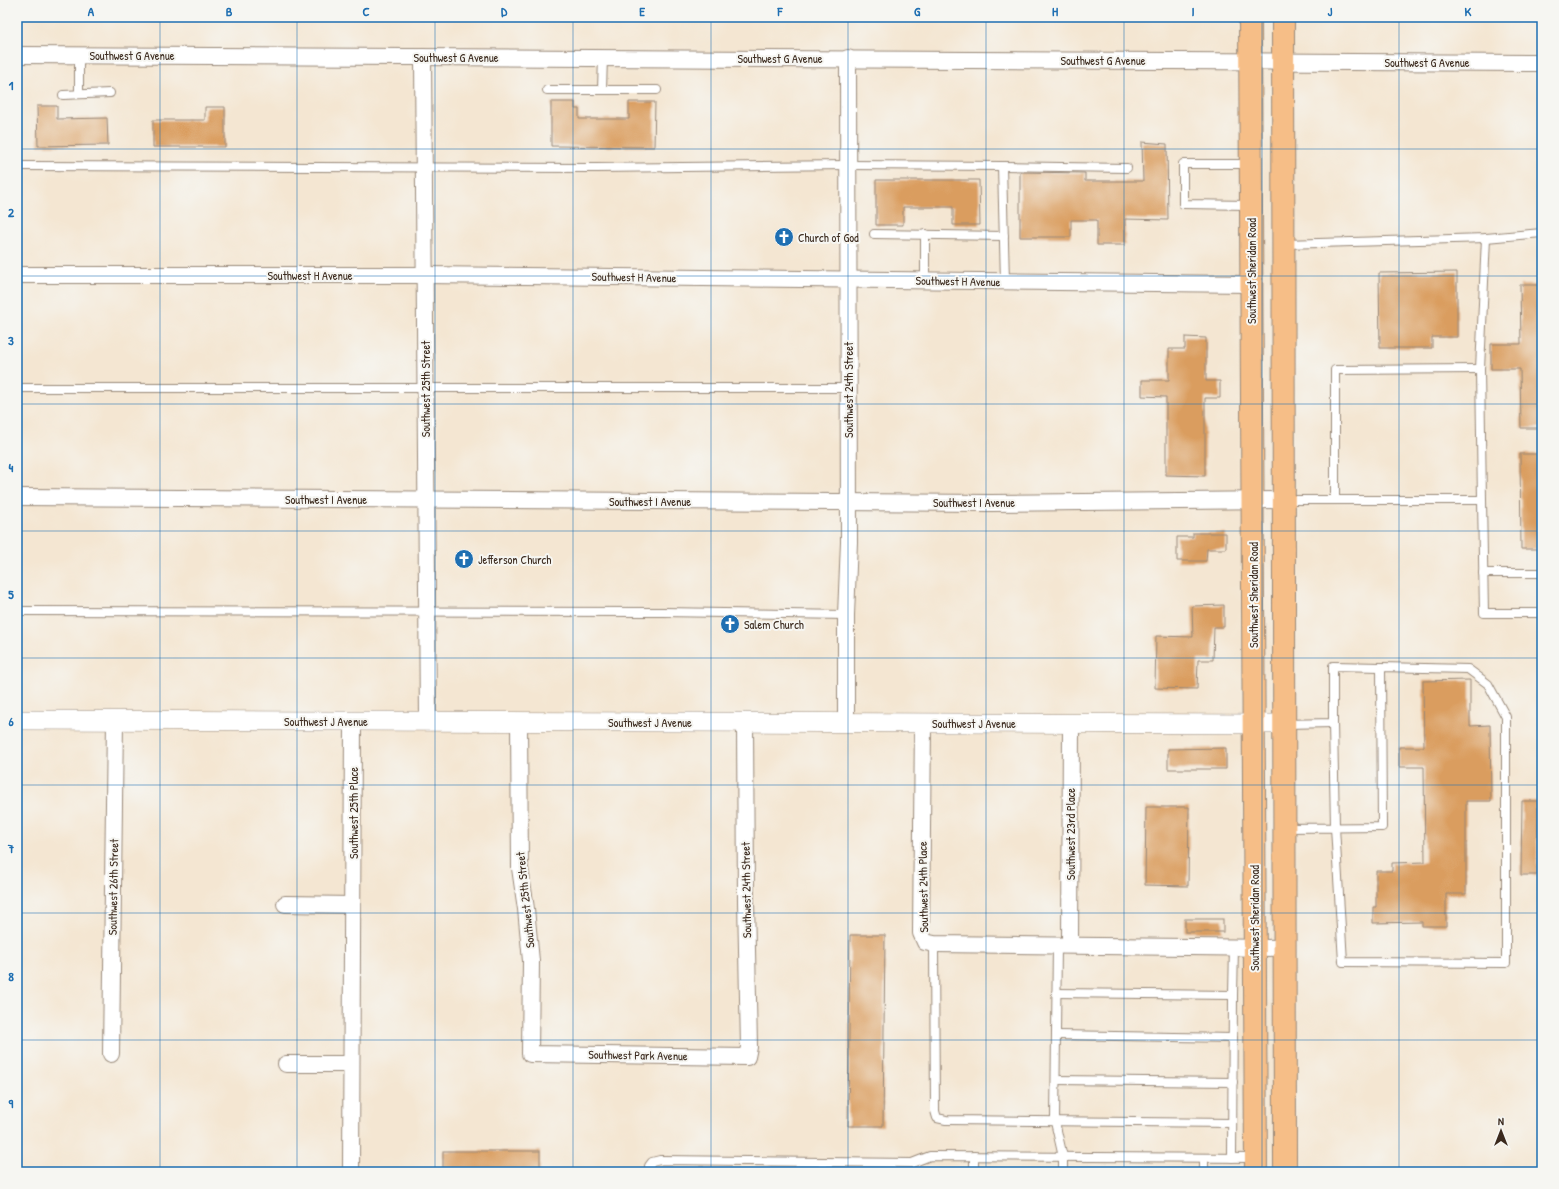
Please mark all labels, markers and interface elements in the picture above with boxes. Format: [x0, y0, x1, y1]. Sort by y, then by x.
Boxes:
text: A [88, 2, 95, 20]
text: B [226, 2, 233, 20]
text: C [362, 2, 370, 20]
text: D [501, 2, 508, 20]
text: E [639, 2, 645, 20]
text: F [777, 2, 784, 20]
text: G [914, 2, 921, 20]
text: H [1052, 2, 1058, 20]
text: I [1191, 2, 1195, 20]
text: J [1328, 2, 1333, 20]
text: K [1465, 2, 1472, 20]
street label: Southwest G Avenue [89, 47, 175, 64]
street label: Southwest G Avenue [413, 49, 499, 66]
street label: Southwest G Avenue [737, 50, 823, 67]
street label: Southwest G Avenue [1060, 52, 1146, 69]
street label: Southwest G Avenue [1384, 54, 1470, 71]
text: 1 [9, 76, 14, 94]
text: 2 [8, 203, 15, 221]
street label: Southwest Sheridan Road [1243, 218, 1260, 324]
church icon: Church of God [773, 226, 795, 248]
place label: Church of God [798, 229, 859, 246]
street label: Southwest H Avenue [268, 267, 353, 284]
street label: Southwest H Avenue [591, 268, 677, 286]
street label: Southwest H Avenue [915, 272, 1001, 290]
text: 3 [8, 331, 14, 349]
street label: Southwest 25th Street [417, 340, 434, 437]
street label: Southwest 24th Street [840, 341, 857, 438]
text: 4 [9, 458, 14, 476]
street label: Southwest I Avenue [285, 491, 367, 508]
street label: Southwest I Avenue [609, 493, 691, 510]
street label: Southwest I Avenue [933, 494, 1015, 511]
street label: Southwest Sheridan Road [1245, 542, 1262, 648]
church icon: Jefferson Church [453, 548, 475, 570]
place label: Jefferson Church [478, 551, 551, 568]
text: 5 [8, 585, 14, 603]
church icon: Salem Church [719, 613, 741, 635]
place label: Salem Church [744, 616, 804, 633]
text: 6 [8, 712, 14, 730]
street label: Southwest J Avenue [284, 713, 368, 730]
street label: Southwest J Avenue [608, 714, 692, 731]
street label: Southwest J Avenue [932, 715, 1016, 732]
street label: Southwest 25th Place [345, 767, 362, 859]
street label: Southwest 23rd Place [1062, 788, 1079, 880]
street label: Southwest 26th Street [104, 838, 122, 935]
text: 7 [7, 839, 15, 857]
street label: Southwest 24th Street [737, 841, 755, 938]
street label: Southwest 24th Place [914, 841, 932, 933]
street label: Southwest 25th Street [511, 850, 539, 949]
street label: Southwest Sheridan Road [1246, 865, 1263, 971]
text: 8 [8, 967, 14, 985]
street label: Southwest Park Avenue [588, 1046, 688, 1064]
text: 9 [9, 1094, 14, 1112]
north arrow [1481, 1111, 1521, 1151]
text: N [1498, 1114, 1504, 1128]

